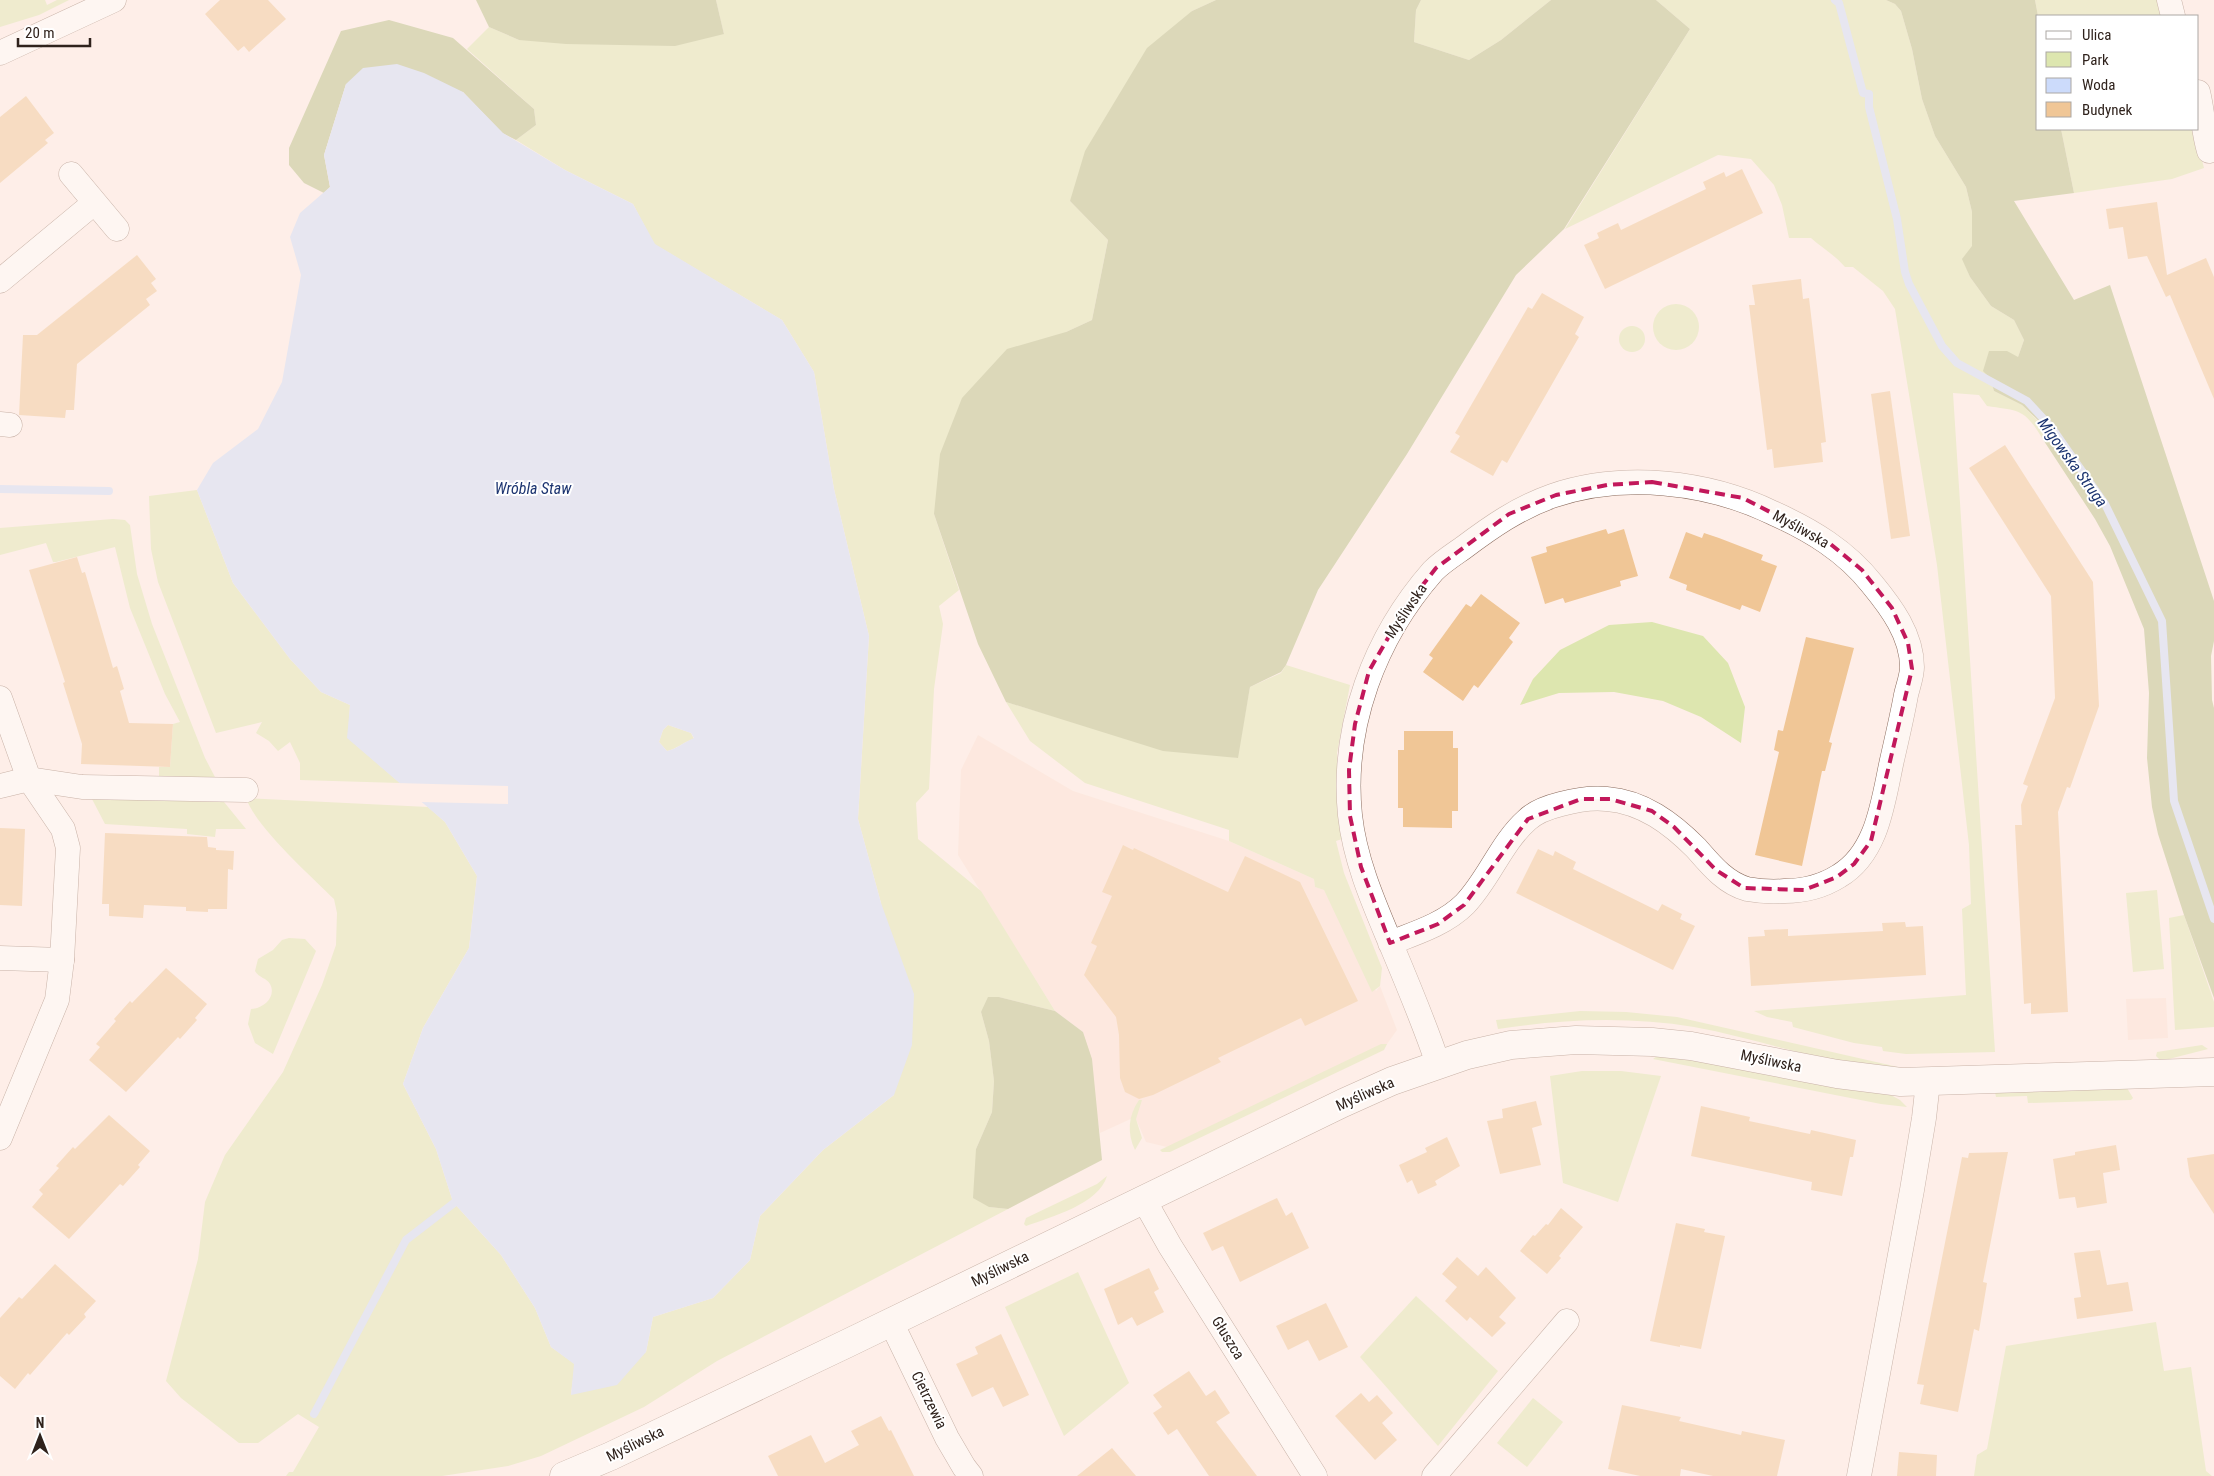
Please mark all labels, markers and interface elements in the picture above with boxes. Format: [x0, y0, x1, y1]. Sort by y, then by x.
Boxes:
scale bar [18, 15, 90, 47]
legend [2036, 15, 2199, 130]
text: 20 m [25, 24, 55, 42]
text: Ulica [2082, 26, 2111, 44]
text: Park [2082, 51, 2109, 69]
text: Woda [2082, 76, 2115, 94]
text: Budynek [2082, 101, 2132, 119]
water label: Migowska Struga [2034, 414, 2111, 511]
water label: Wróbla Staw [495, 479, 572, 498]
street label: Myśliwska [1770, 506, 1832, 552]
street label: Myśliwska [1381, 580, 1431, 642]
street label: Myśliwska [1739, 1046, 1803, 1076]
street label: Myśliwska [1333, 1073, 1397, 1115]
street label: Myśliwska [968, 1247, 1032, 1291]
street label: Głuszca [1208, 1313, 1248, 1363]
street label: Cietrzewia [907, 1368, 951, 1432]
north arrow [15, 1411, 65, 1461]
text: N [36, 1415, 44, 1431]
street label: Myśliwska [603, 1422, 667, 1466]

